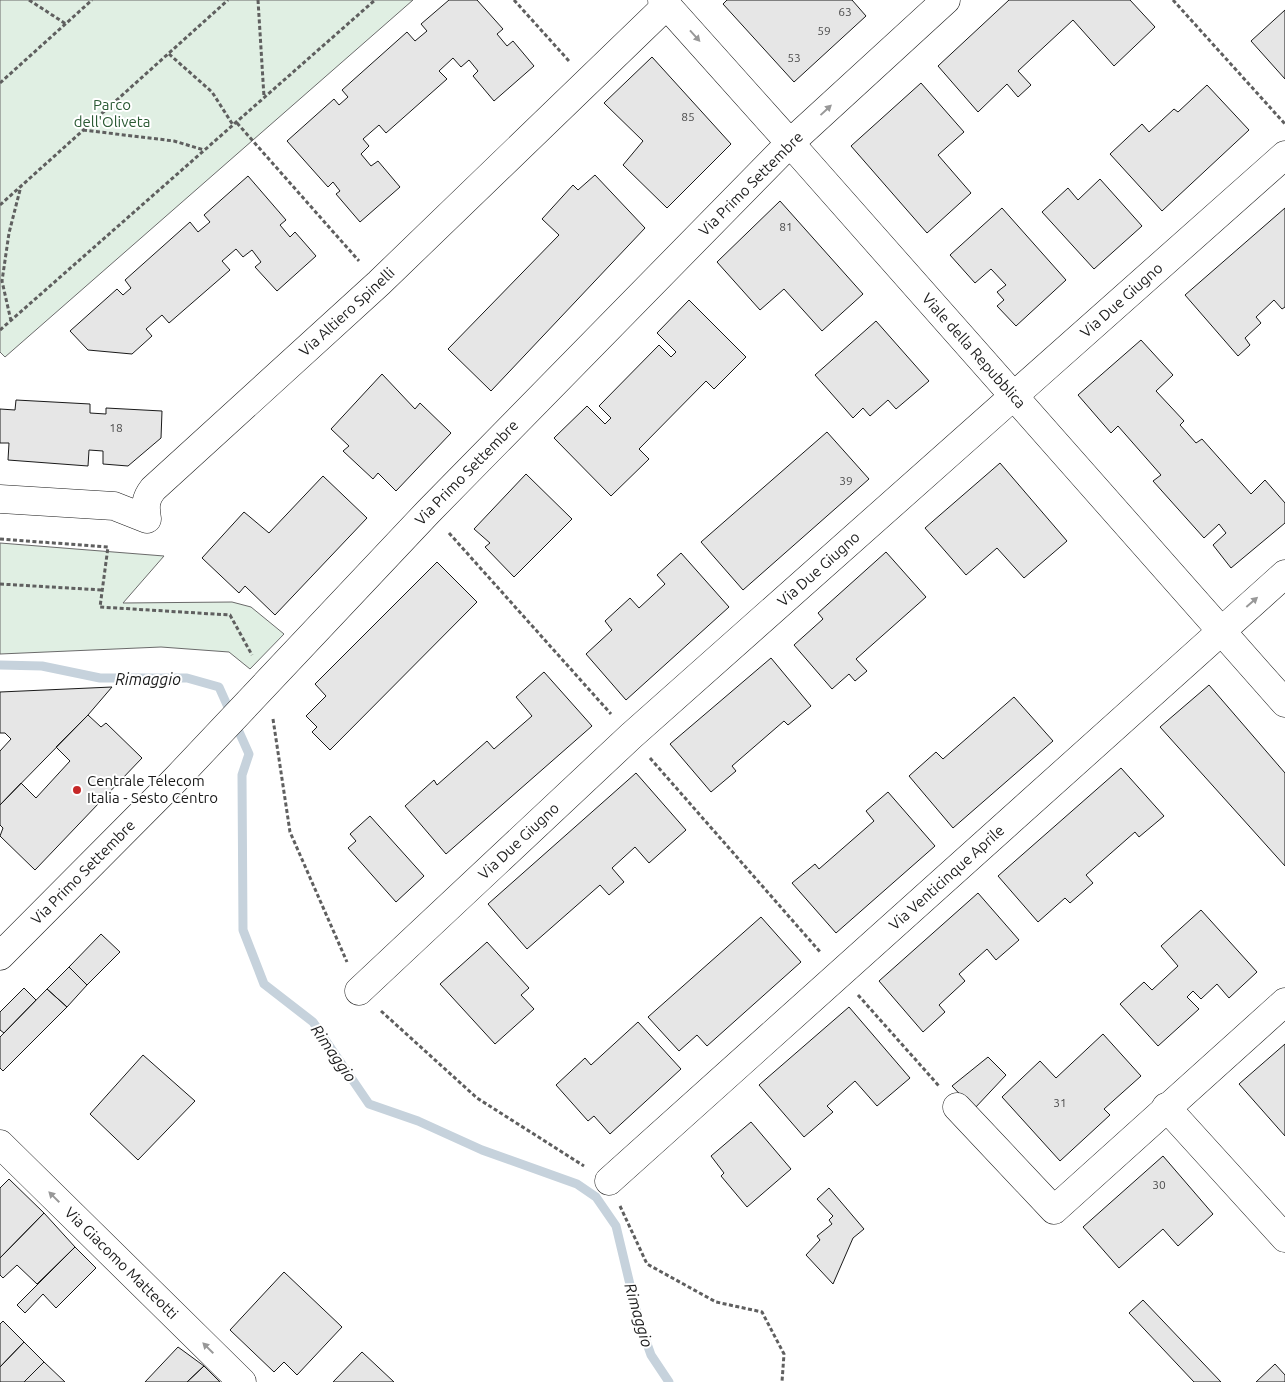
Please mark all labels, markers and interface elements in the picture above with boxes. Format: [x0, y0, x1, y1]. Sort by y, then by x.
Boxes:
house number: 63 [838, 5, 852, 18]
house number: 59 [817, 24, 831, 37]
one-way arrow [689, 30, 701, 42]
house number: 53 [787, 51, 801, 64]
park label: Parco dell'Oliveta [74, 96, 150, 130]
one-way arrow [819, 104, 831, 116]
house number: 85 [681, 110, 695, 123]
street label: Via Primo Settembre [695, 128, 806, 239]
house number: 81 [779, 220, 793, 233]
street label: Via Due Giugno [1077, 259, 1166, 341]
street label: Via Altiero Spinelli [296, 264, 398, 359]
street label: Viale della Repubblica [919, 289, 1029, 412]
street label: Via Primo Settembre [411, 416, 522, 528]
house number: 18 [109, 421, 123, 434]
house number: 39 [839, 474, 853, 487]
street label: Via Due Giugno [774, 528, 863, 610]
one-way arrow [1245, 597, 1258, 608]
water label: Rimaggio [115, 670, 181, 688]
place label: Centrale Telecom Italia - Sesto Centro [87, 772, 218, 806]
marker: Centrale Telecom Italia - Sesto Centro [71, 784, 83, 796]
street label: Via Due Giugno [475, 799, 562, 883]
street label: Via Primo Settembre [27, 816, 138, 928]
street label: Via Venticinque Aprile [885, 821, 1007, 933]
water label: Rimaggio [308, 1021, 360, 1085]
house number: 31 [1053, 1096, 1067, 1109]
house number: 30 [1152, 1178, 1166, 1191]
one-way arrow [49, 1191, 61, 1203]
street label: Via Giacomo Matteotti [61, 1203, 182, 1322]
water label: Rimaggio [621, 1281, 657, 1349]
one-way arrow [202, 1342, 214, 1354]

